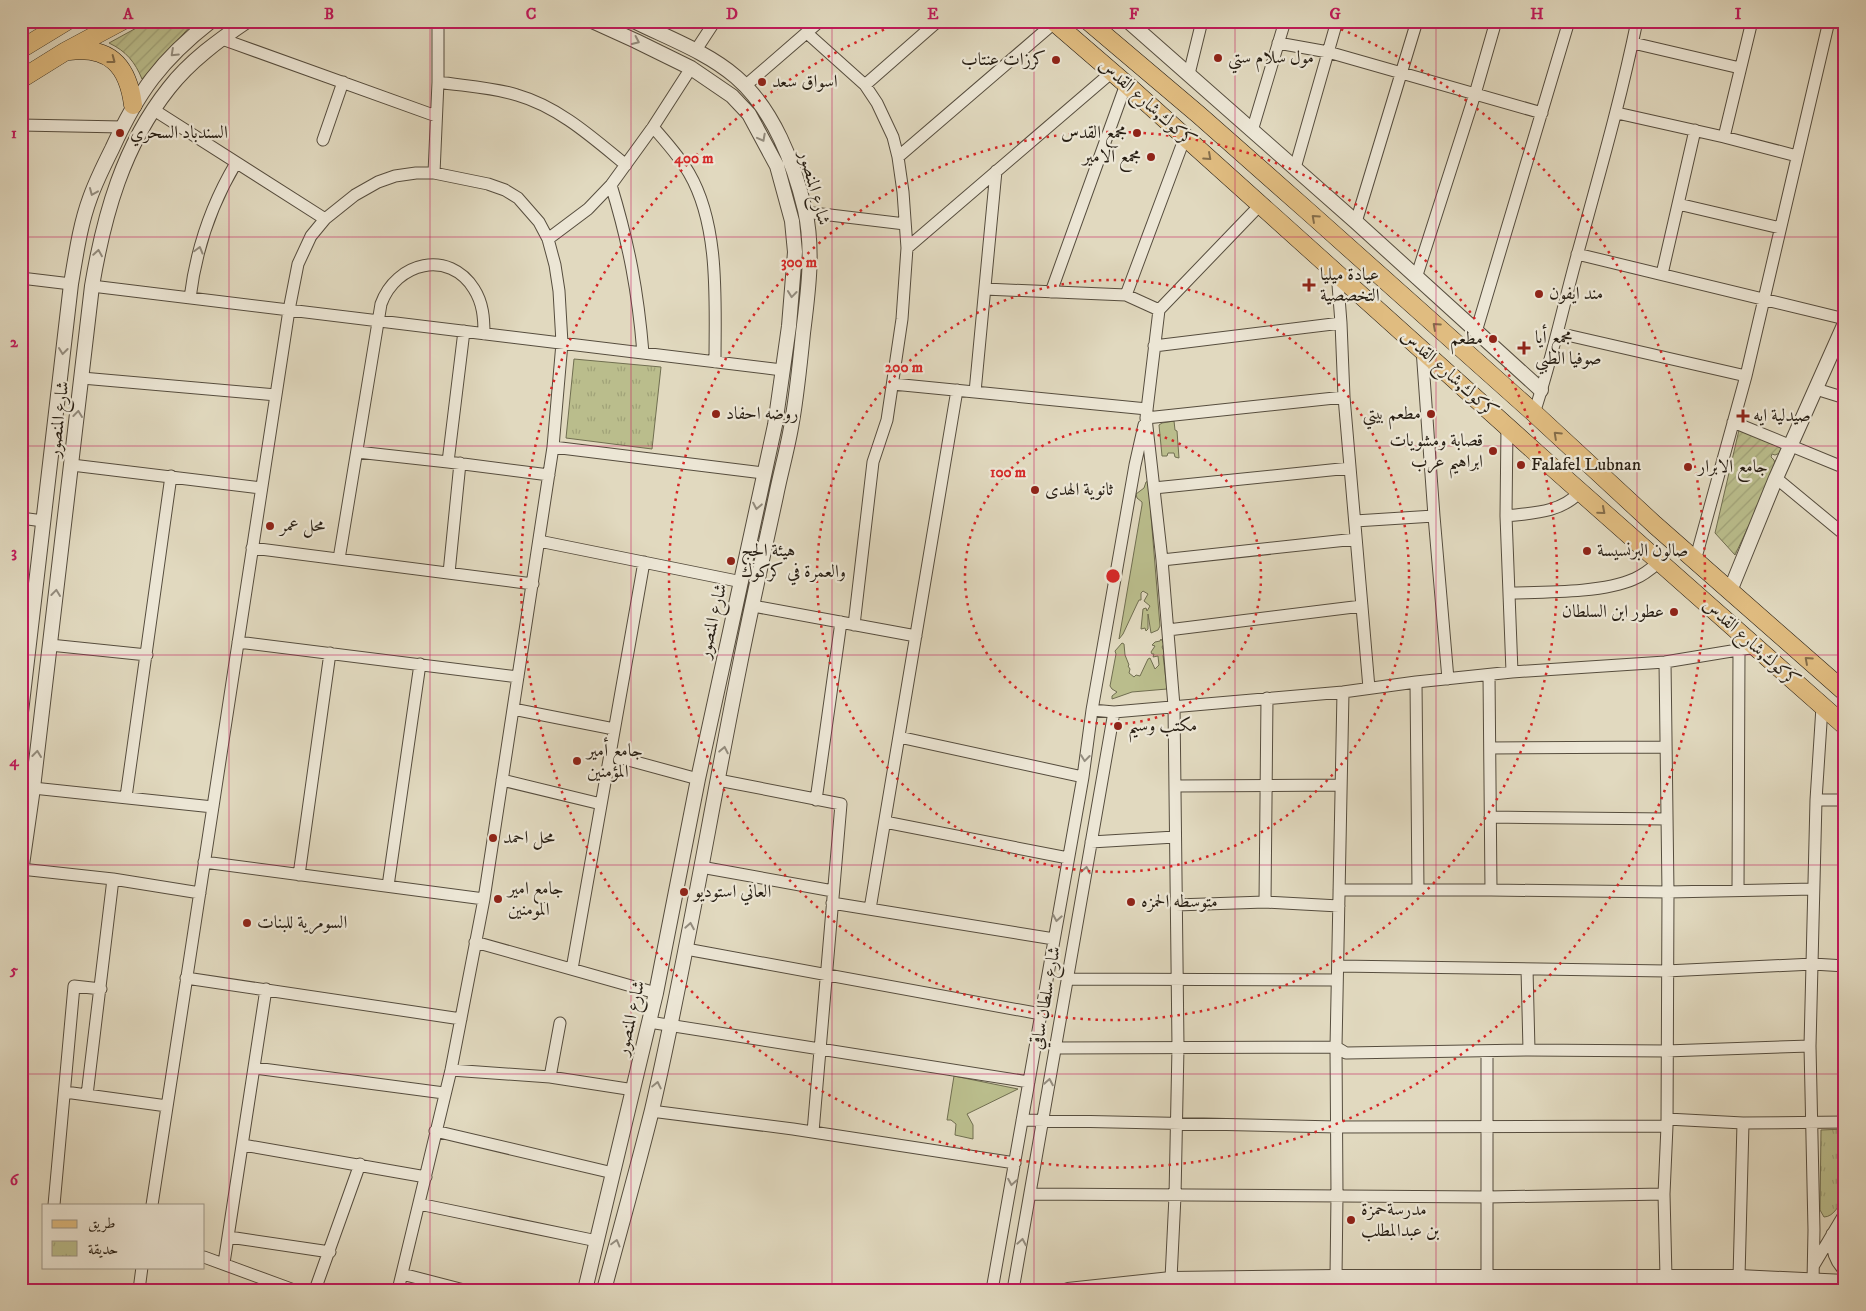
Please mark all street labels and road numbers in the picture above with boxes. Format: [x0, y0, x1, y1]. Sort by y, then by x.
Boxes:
street label: كركوك,شارع القدس [1092, 54, 1200, 154]
street label: شارع المنصور [790, 146, 834, 228]
street label: كركوك,شارع القدس [1394, 325, 1502, 425]
street label: شارع المنصور [43, 380, 78, 461]
street label: شارع المنصور [693, 581, 735, 663]
street label: كركوك,شارع القدس [1696, 594, 1804, 694]
street label: شارع سلطان ساقي [1026, 945, 1069, 1052]
street label: شارع المنصور [611, 978, 653, 1060]

